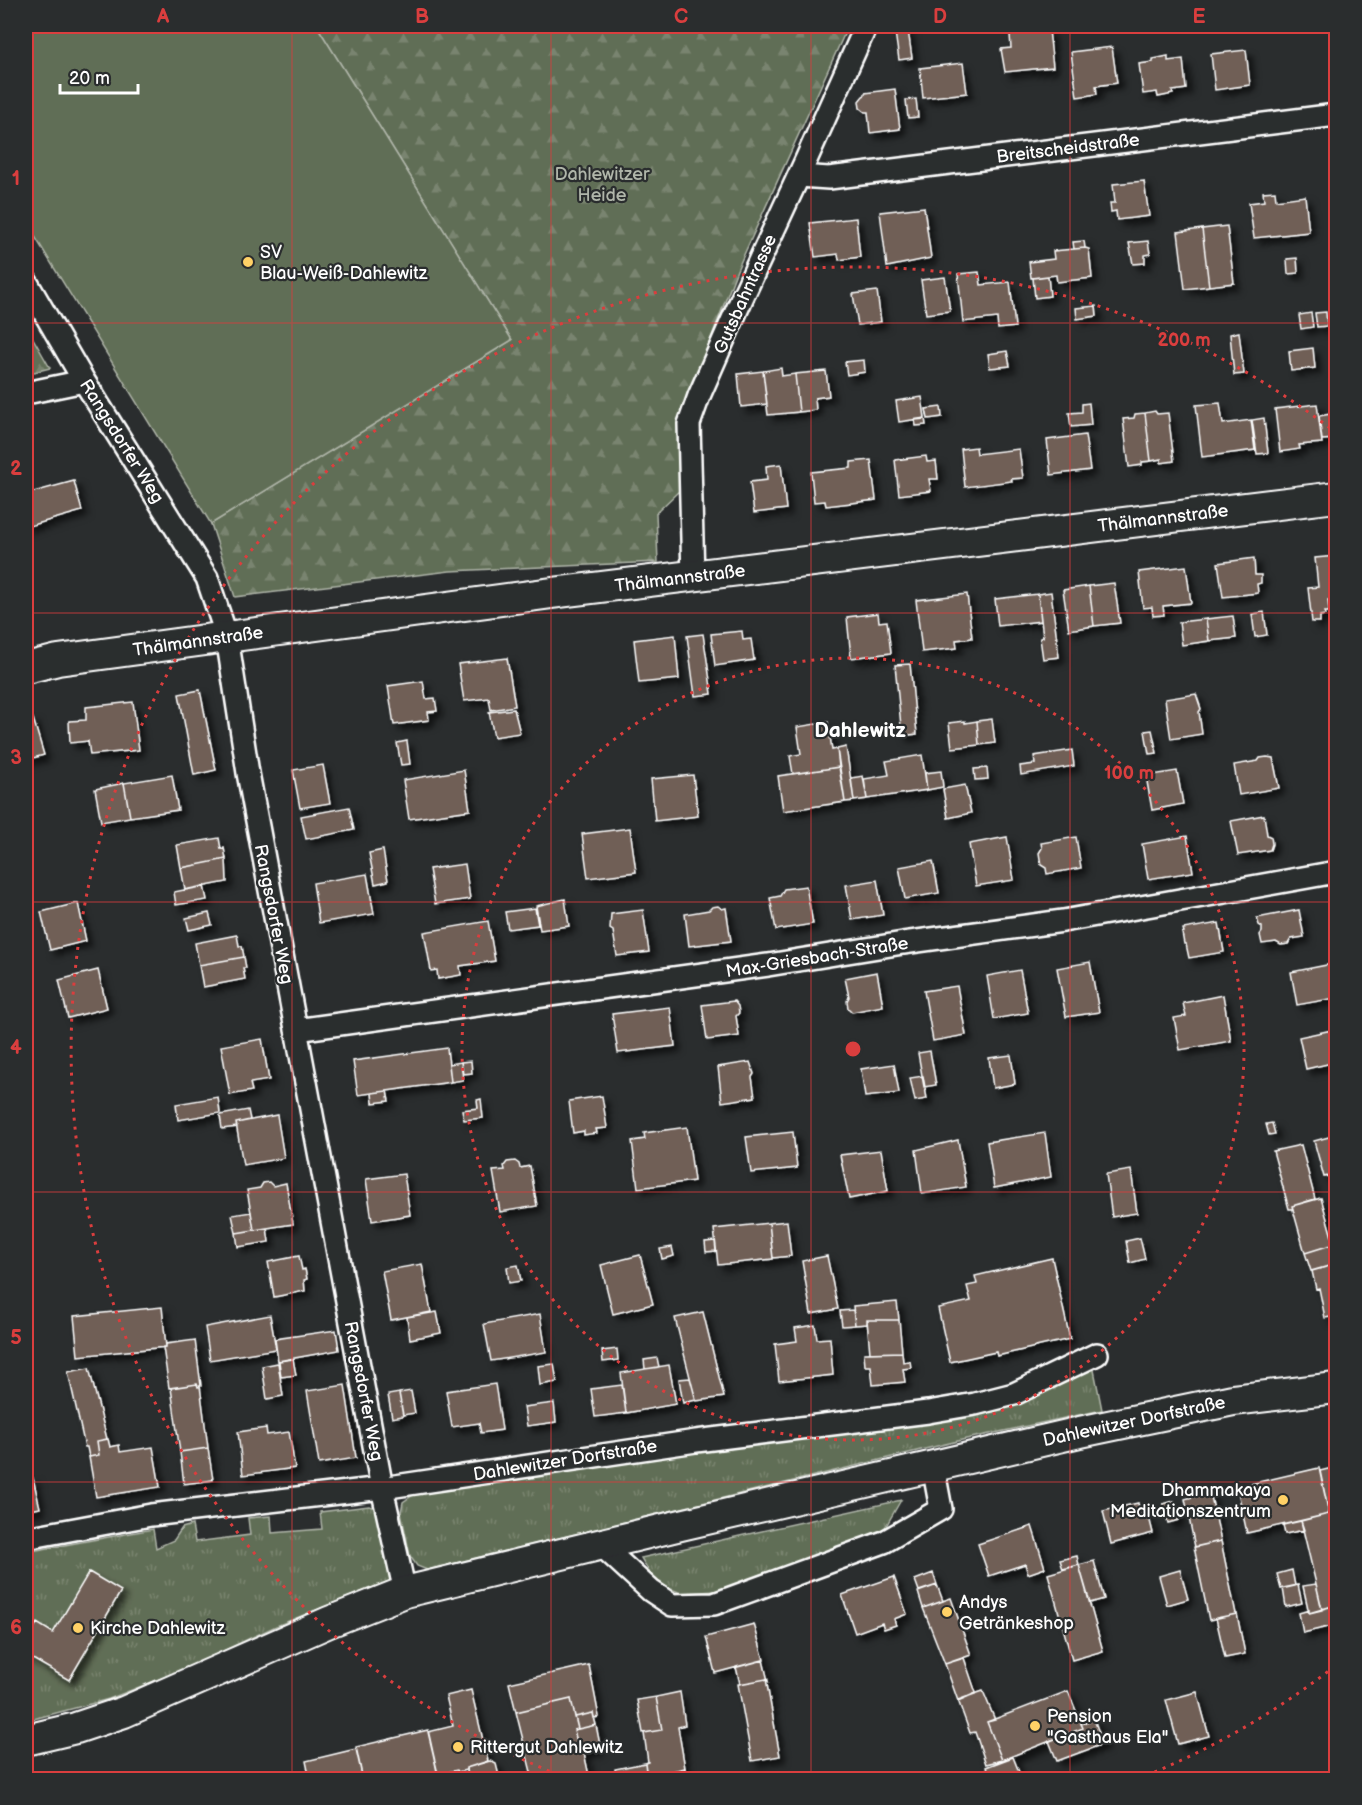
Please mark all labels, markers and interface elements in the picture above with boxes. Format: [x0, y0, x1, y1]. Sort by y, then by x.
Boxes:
text: A [156, 5, 170, 29]
text: B [415, 5, 429, 29]
text: C [674, 5, 688, 29]
text: D [933, 5, 947, 29]
text: E [1193, 5, 1206, 29]
scale bar [60, 57, 138, 95]
text: 20 m [69, 68, 110, 89]
street label: Breitscheidstraße [995, 129, 1141, 168]
park label: Dahlewitzer Heide [555, 164, 650, 206]
text: 1 [12, 167, 20, 191]
street label: Gutsbahntrasse [710, 231, 781, 357]
place label: SV Blau-Weiß-Dahlewitz [260, 242, 428, 284]
marker: SV Blau-Weiß-Dahlewitz [241, 255, 255, 269]
text: 200 m [1157, 330, 1211, 351]
street label: Rangsdorfer Weg [75, 375, 168, 507]
text: 2 [10, 457, 22, 481]
street label: Thälmannstraße [1097, 500, 1230, 537]
street label: Thälmannstraße [614, 560, 747, 597]
street label: Thälmannstraße [132, 622, 265, 661]
district label: Dahlewitz [814, 718, 906, 743]
text: 3 [10, 746, 22, 770]
text: 100 m [1104, 763, 1154, 784]
street label: Rangsdorfer Weg [250, 842, 297, 986]
street label: Max-Griesbach-Straße [724, 933, 910, 982]
text: 4 [10, 1036, 22, 1060]
centre of rings [843, 1039, 863, 1059]
street label: Rangsdorfer Weg [340, 1319, 387, 1463]
text: 5 [10, 1326, 22, 1350]
street label: Dahlewitzer Dorfstraße [1041, 1392, 1228, 1451]
street label: Dahlewitzer Dorfstraße [472, 1436, 659, 1485]
place label: Dhammakaya Meditationszentrum [1110, 1480, 1271, 1522]
marker: Dhammakaya Meditationszentrum [1276, 1493, 1290, 1507]
place label: Andys Getränkeshop [959, 1592, 1074, 1634]
marker: Andys Getränkeshop [940, 1605, 954, 1619]
text: 6 [10, 1616, 22, 1640]
place label: Kirche Dahlewitz [90, 1618, 225, 1639]
marker: Kirche Dahlewitz [71, 1621, 85, 1635]
place label: Pension "Gasthaus Ela" [1047, 1706, 1168, 1748]
marker: Pension "Gasthaus Ela" [1028, 1719, 1042, 1733]
place label: Rittergut Dahlewitz [470, 1737, 624, 1758]
marker: Rittergut Dahlewitz [451, 1740, 465, 1754]

